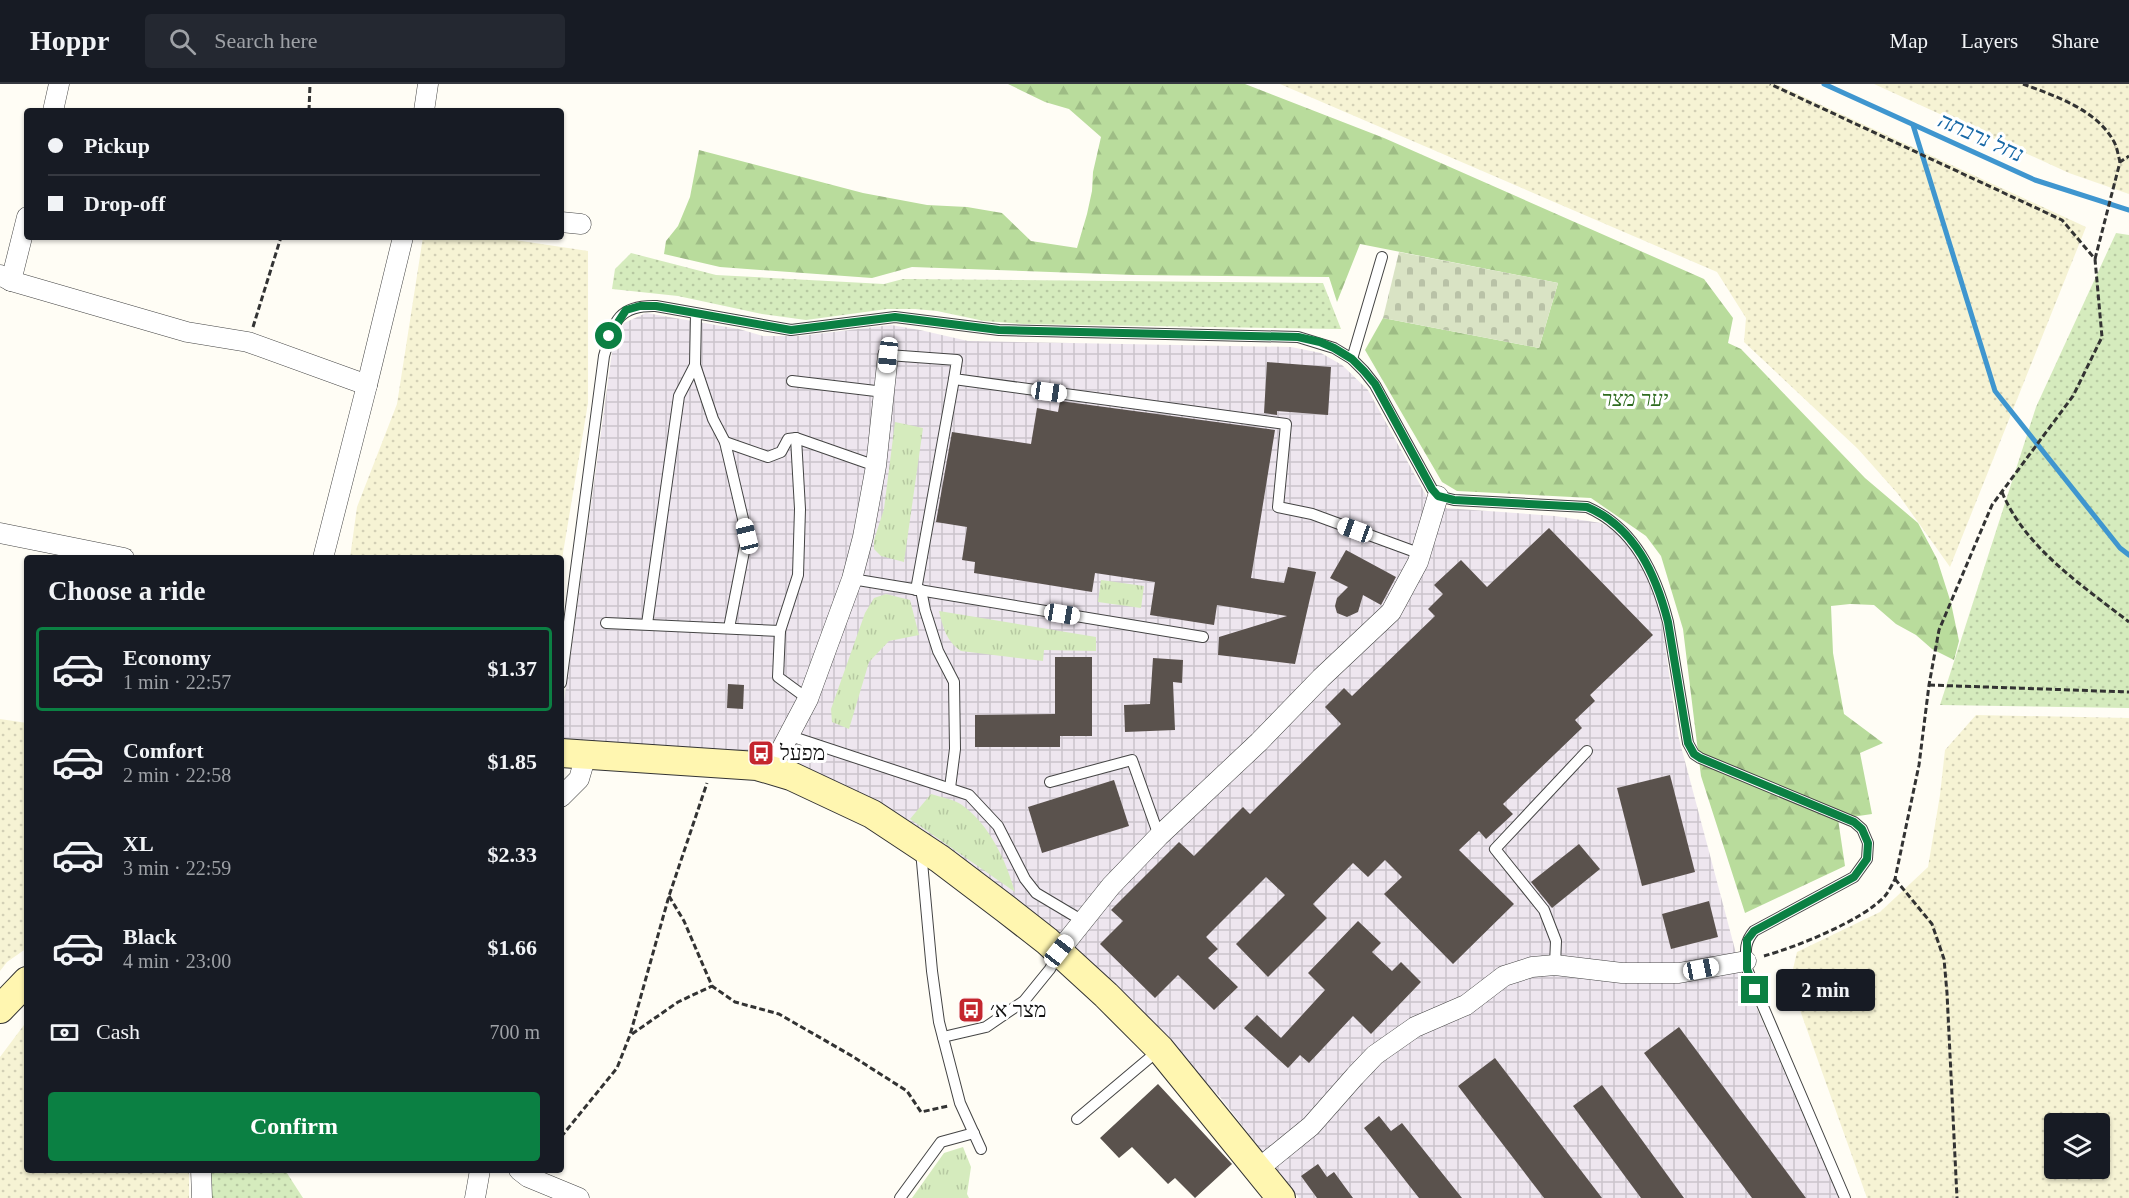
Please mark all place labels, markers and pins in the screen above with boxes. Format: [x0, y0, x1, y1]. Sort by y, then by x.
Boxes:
bus stop icon: מפעל [746, 738, 776, 768]
place label: מפעל [779, 741, 825, 765]
bus stop icon: מצר א׳ [956, 995, 986, 1025]
place label: מצר א׳ [990, 998, 1046, 1022]

